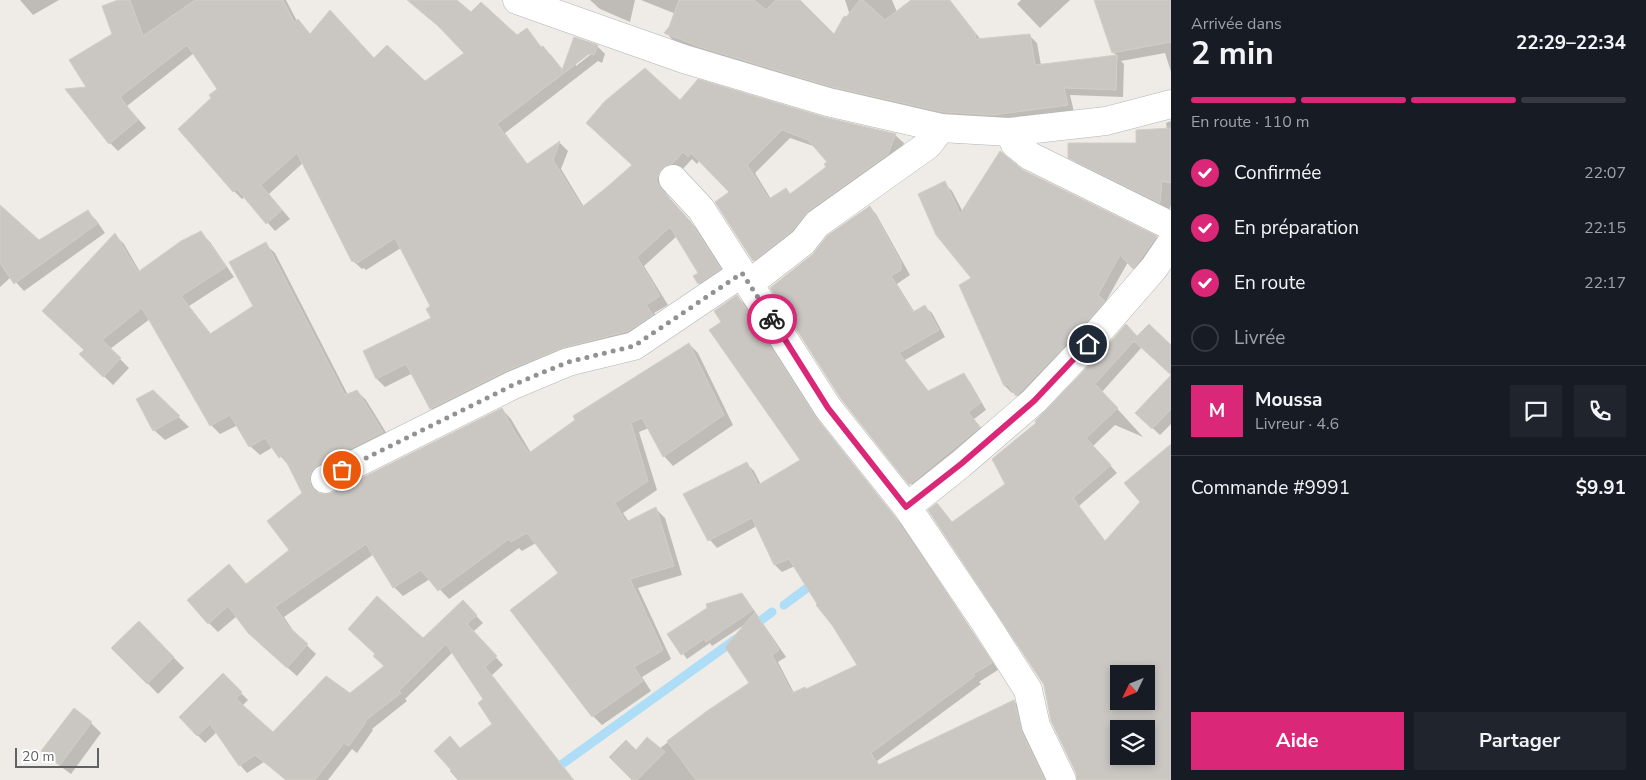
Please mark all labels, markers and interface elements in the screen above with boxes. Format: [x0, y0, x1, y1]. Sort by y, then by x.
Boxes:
text: Arrivée dans [1191, 13, 1282, 35]
text: 22:29–22:34 [1516, 30, 1626, 56]
text: 2 min [1191, 32, 1274, 75]
text: En route · 110 m [1191, 111, 1310, 133]
icon: check [1191, 159, 1219, 187]
text: Confirmée [1234, 160, 1321, 186]
text: 22:07 [1584, 162, 1626, 184]
icon: check [1191, 214, 1219, 242]
text: En préparation [1234, 215, 1359, 241]
text: 22:15 [1584, 217, 1626, 239]
icon: check [1191, 269, 1219, 297]
text: En route [1234, 270, 1305, 296]
text: 22:17 [1584, 272, 1626, 294]
courier [747, 294, 797, 344]
icon: bike [758, 305, 786, 333]
pin [1067, 323, 1109, 365]
text: Livrée [1234, 325, 1285, 351]
icon: home [1074, 330, 1102, 358]
button: chat [1510, 385, 1562, 437]
button: phone [1574, 385, 1626, 437]
text: Moussa [1255, 387, 1322, 413]
text: M [1209, 398, 1225, 424]
text: Livreur · 4.6 [1255, 413, 1339, 435]
pin [321, 449, 363, 491]
icon: bag [328, 456, 356, 484]
text: Commande #9991 [1191, 475, 1350, 501]
text: $9.91 [1576, 475, 1626, 501]
north arrow [1110, 665, 1155, 710]
map controls [1110, 665, 1155, 765]
button: Aide [1191, 712, 1404, 770]
button: Partager [1414, 712, 1626, 770]
button: layers [1110, 720, 1155, 765]
scale bar [15, 745, 99, 768]
text: 20 m [22, 747, 54, 766]

